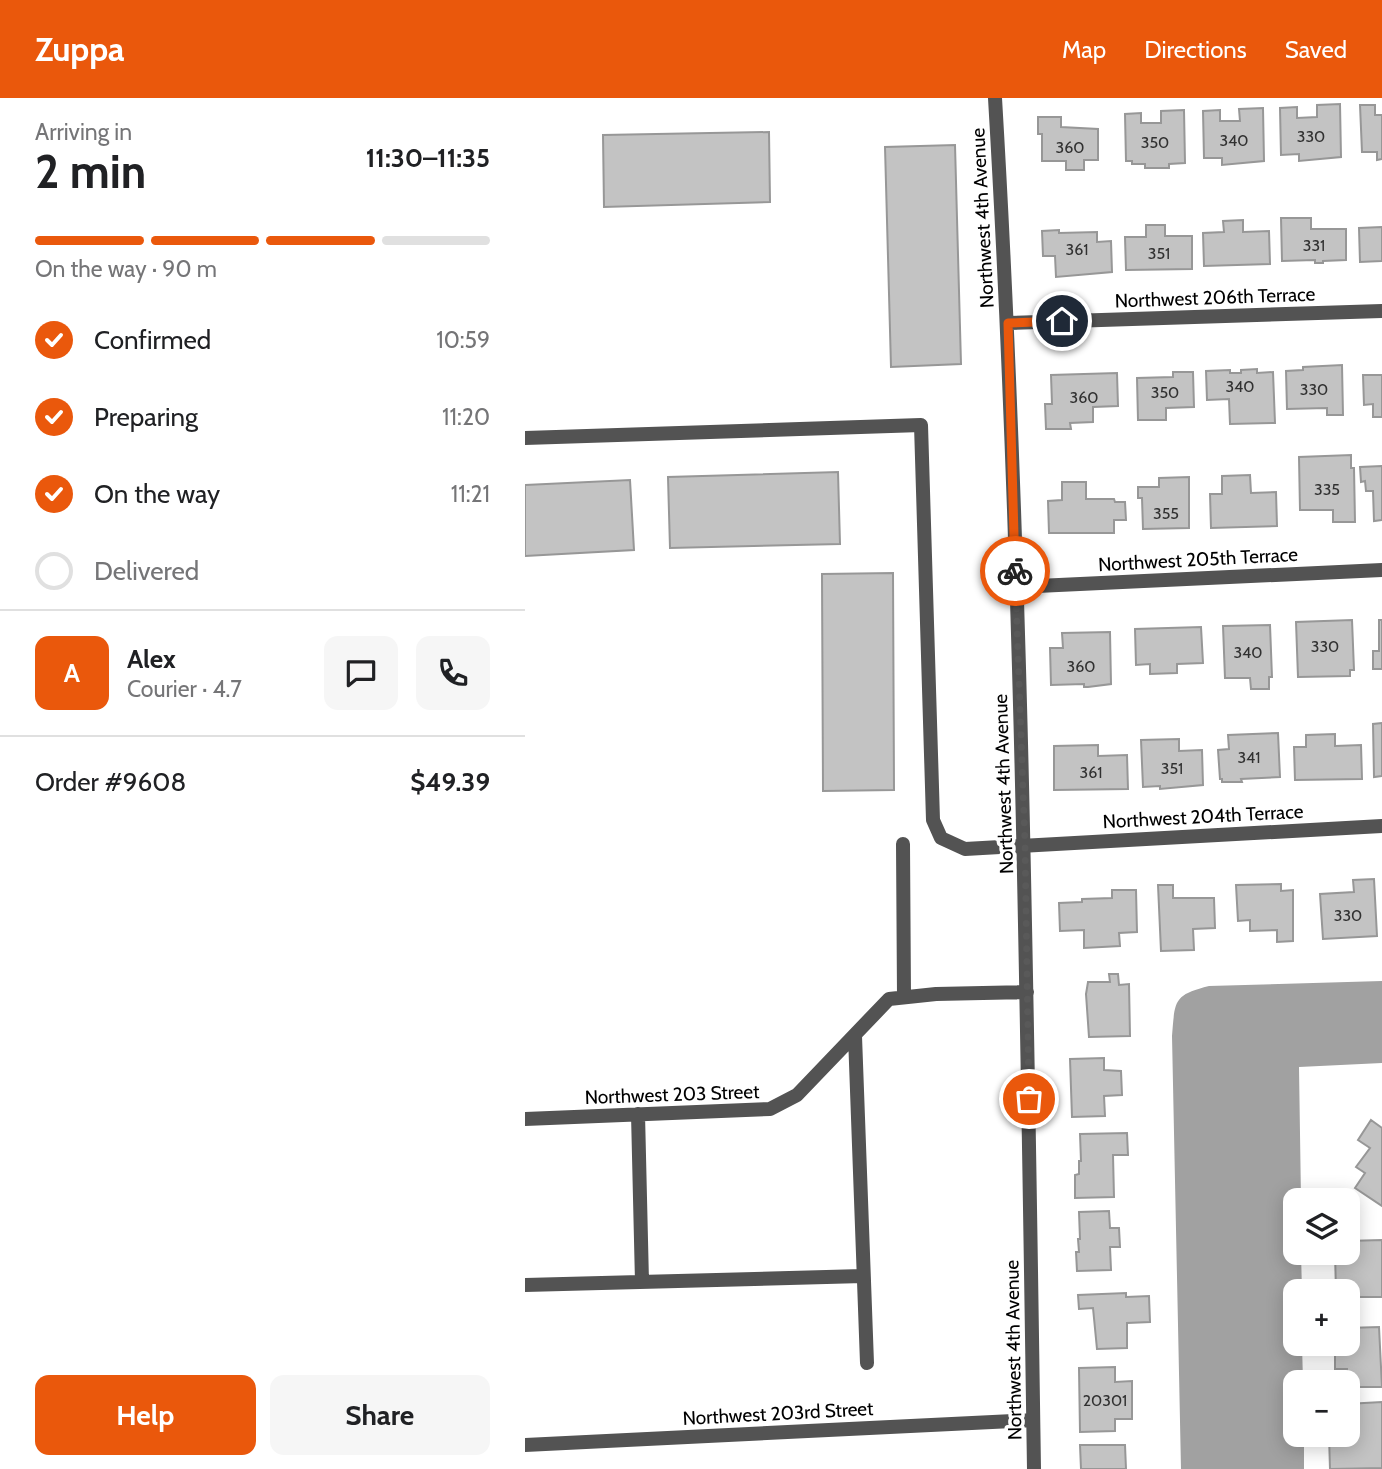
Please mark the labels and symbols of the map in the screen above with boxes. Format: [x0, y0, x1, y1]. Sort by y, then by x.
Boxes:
street label: Northwest 4th Avenue [966, 127, 999, 309]
house number: 330 [1297, 127, 1325, 146]
house number: 340 [1219, 131, 1249, 150]
house number: 350 [1141, 133, 1169, 152]
house number: 360 [1056, 138, 1084, 157]
house number: 331 [1303, 236, 1325, 255]
house number: 361 [1066, 240, 1088, 259]
house number: 351 [1148, 244, 1170, 263]
street label: Northwest 206th Terrace [1114, 282, 1316, 312]
pin [1032, 291, 1092, 351]
house number: 340 [1225, 377, 1255, 396]
house number: 330 [1300, 380, 1328, 399]
house number: 350 [1151, 383, 1179, 402]
house number: 360 [1070, 388, 1098, 407]
house number: 335 [1314, 480, 1340, 499]
house number: 355 [1153, 504, 1179, 523]
courier [980, 536, 1050, 606]
street label: Northwest 205th Terrace [1098, 543, 1299, 576]
house number: 330 [1311, 637, 1339, 656]
house number: 340 [1233, 643, 1263, 662]
house number: 360 [1067, 657, 1095, 676]
street label: Northwest 4th Avenue [989, 693, 1018, 874]
house number: 341 [1237, 748, 1261, 767]
house number: 351 [1161, 759, 1183, 778]
house number: 361 [1080, 763, 1102, 782]
street label: Northwest 204th Terrace [1102, 800, 1304, 833]
house number: 330 [1334, 906, 1362, 925]
pin [999, 1069, 1059, 1129]
street label: Northwest 203 Street [584, 1080, 760, 1109]
street label: Northwest 4th Avenue [1000, 1259, 1027, 1440]
house number: 20301 [1083, 1391, 1127, 1410]
street label: Northwest 203rd Street [682, 1397, 875, 1430]

